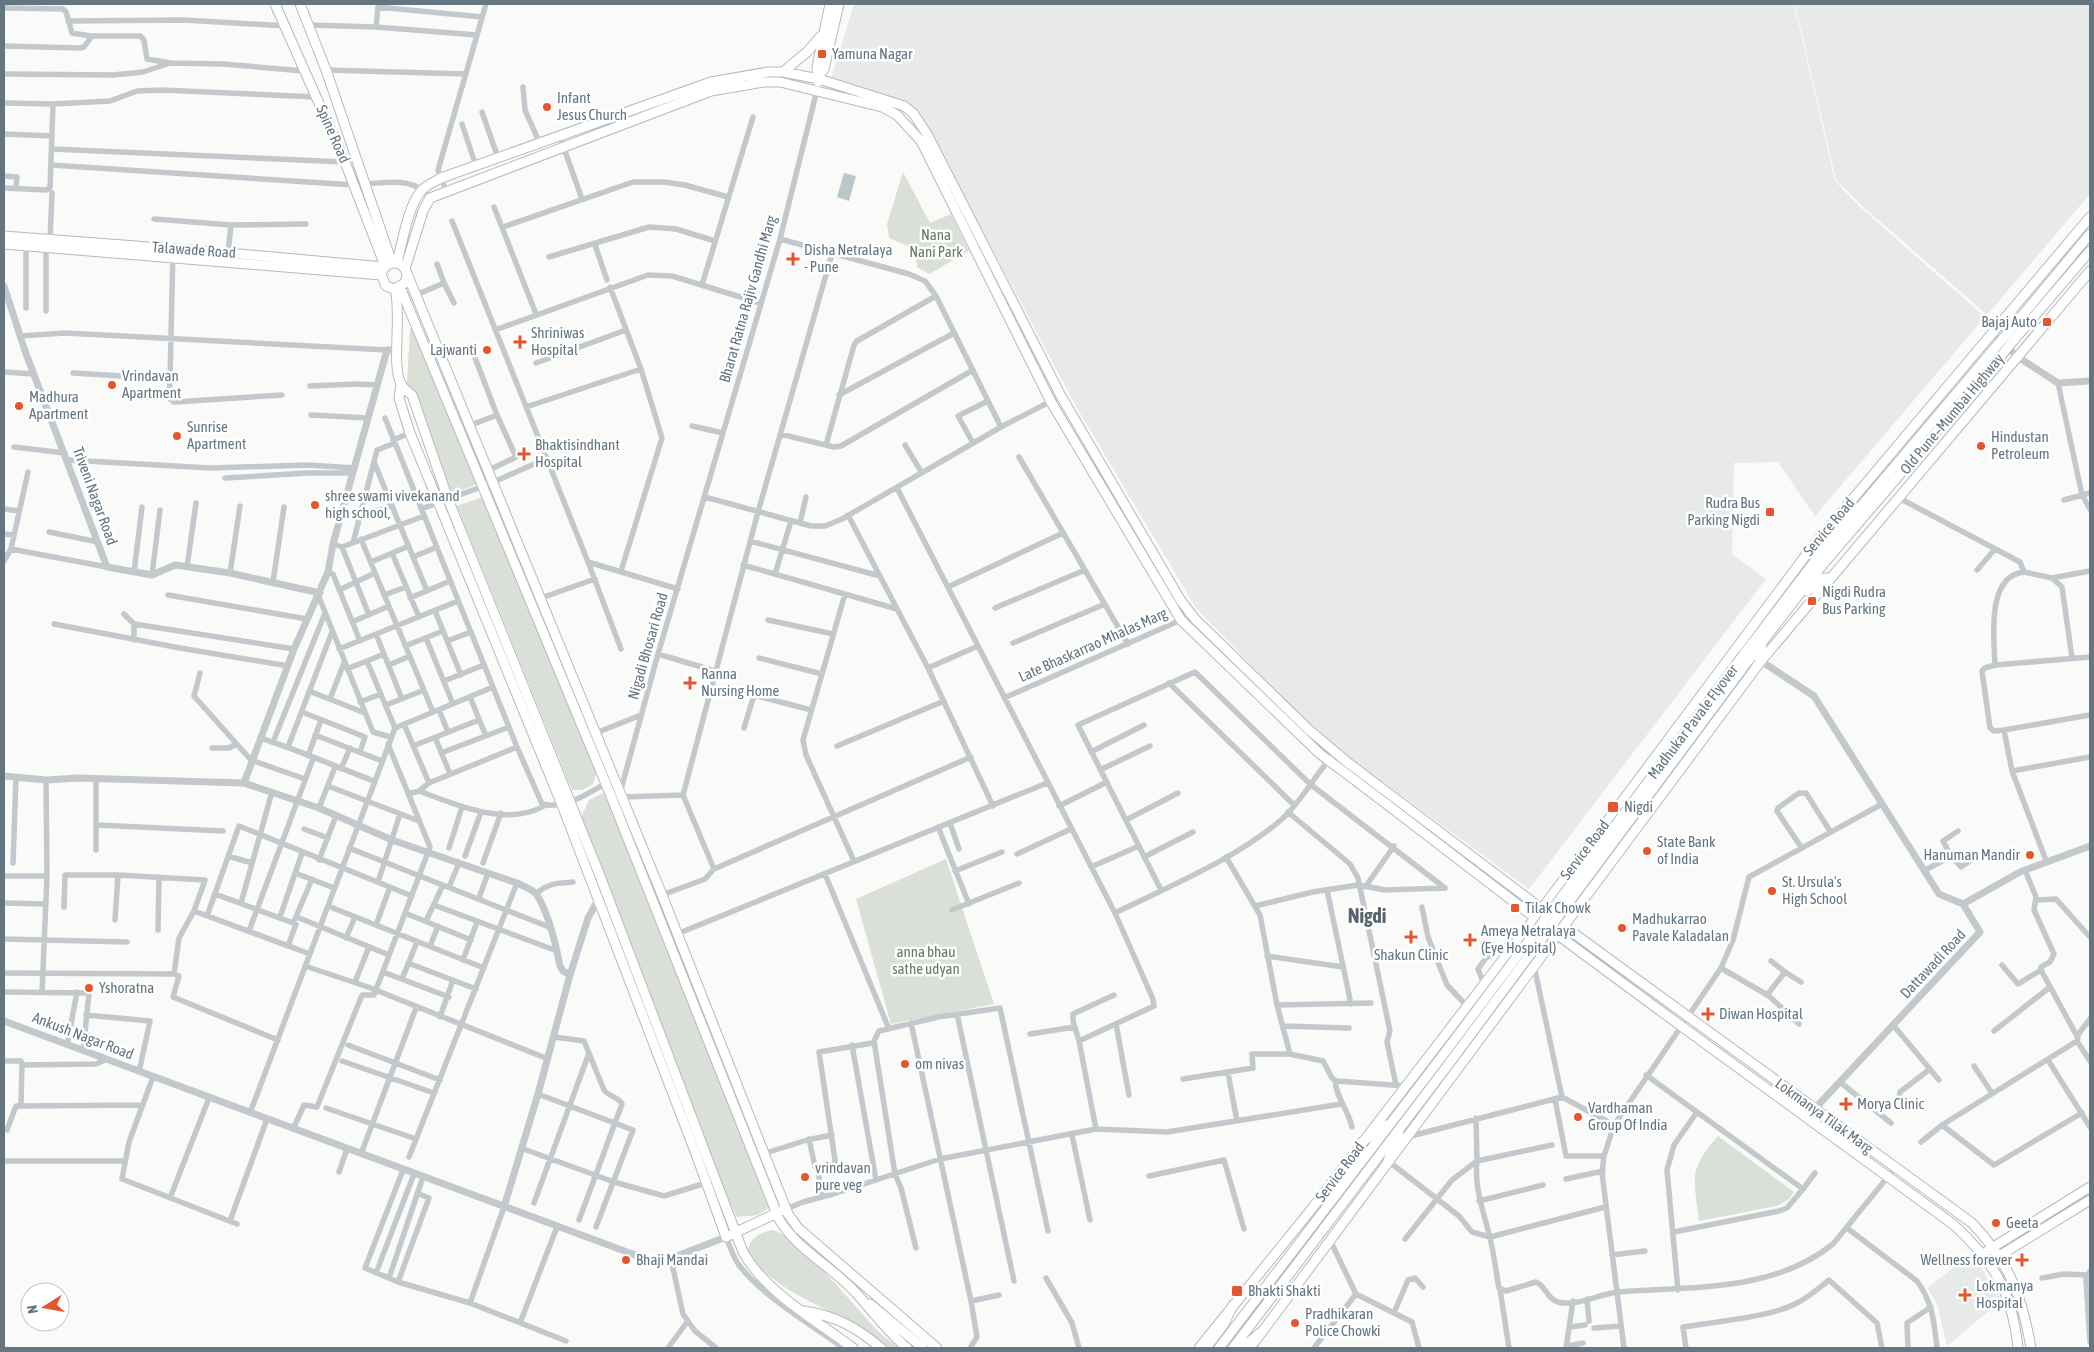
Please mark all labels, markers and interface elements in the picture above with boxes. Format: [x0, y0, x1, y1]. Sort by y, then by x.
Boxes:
place label: Yamuna Nagar [832, 45, 913, 62]
marker: Yamuna Nagar [816, 48, 828, 60]
place label: Infant Jesus Church [557, 89, 627, 123]
marker: Infant Jesus Church [541, 101, 553, 113]
street label: Spine Road [313, 102, 354, 165]
street label: Bharat Ratna Rajiv Gandhi Marg [715, 213, 780, 384]
park label: Nana Nani Park [909, 226, 963, 260]
street label: Talawade Road [152, 238, 236, 261]
place label: Disha Netralaya - Pune [804, 241, 893, 275]
marker: Disha Netralaya - Pune [786, 252, 800, 266]
place label: Bajaj Auto [1981, 313, 2037, 330]
marker: Bajaj Auto [2041, 316, 2053, 328]
place label: Shriniwas Hospital [531, 324, 584, 358]
marker: Shriniwas Hospital [513, 335, 527, 349]
place label: Lajwanti [430, 341, 477, 358]
marker: Lajwanti [481, 344, 493, 356]
street label: Old Pune–Mumbai Highway [1896, 350, 2007, 477]
place label: Vrindavan Apartment [122, 367, 181, 401]
marker: Vrindavan Apartment [106, 379, 118, 391]
place label: Madhura Apartment [29, 388, 88, 422]
marker: Madhura Apartment [13, 400, 25, 412]
place label: Sunrise Apartment [187, 418, 246, 452]
place label: Hindustan Petroleum [1991, 428, 2050, 462]
marker: Sunrise Apartment [171, 430, 183, 442]
place label: Bhaktisindhant Hospital [535, 436, 620, 470]
marker: Hindustan Petroleum [1975, 440, 1987, 452]
street label: Triveni Nagar Road [70, 444, 121, 547]
marker: Bhaktisindhant Hospital [517, 447, 531, 461]
place label: shree swami vivekanand high school, [325, 487, 460, 521]
place label: Rudra Bus Parking Nigdi [1687, 494, 1760, 528]
street label: Service Road [1800, 494, 1858, 559]
marker: shree swami vivekanand high school, [309, 499, 321, 511]
marker: Rudra Bus Parking Nigdi [1764, 506, 1776, 518]
place label: Nigdi Rudra Bus Parking [1822, 583, 1886, 617]
street label: Nigadi Bhosari Road [624, 590, 671, 701]
marker: Nigdi Rudra Bus Parking [1806, 595, 1818, 607]
street label: Late Bhaskarrao Mhalas Marg [1016, 604, 1170, 685]
street label: Madhukar Pavale Flyover [1644, 661, 1741, 782]
place label: Ranna Nursing Home [701, 665, 780, 699]
marker: Ranna Nursing Home [683, 676, 697, 690]
place label: Nigdi [1624, 798, 1653, 815]
marker: Nigdi [1606, 800, 1620, 814]
street label: Service Road [1557, 817, 1613, 883]
place label: State Bank of India [1657, 833, 1716, 867]
marker: State Bank of India [1641, 845, 1653, 857]
place label: Hanuman Mandir [1923, 846, 2021, 863]
marker: Hanuman Mandir [2024, 849, 2036, 861]
place label: St. Ursula's High School [1782, 873, 1847, 907]
marker: St. Ursula's High School [1766, 885, 1778, 897]
place label: Tilak Chowk [1525, 899, 1591, 916]
marker: Tilak Chowk [1509, 902, 1521, 914]
district label: Nigdi [1348, 904, 1386, 927]
place label: Madhukarrao Pavale Kaladalan [1632, 910, 1729, 944]
place label: Ameya Netralaya (Eye Hospital) [1481, 922, 1576, 956]
marker: Madhukarrao Pavale Kaladalan [1616, 922, 1628, 934]
street label: Dattawadi Road [1896, 926, 1969, 1002]
marker: Shakun Clinic [1404, 930, 1418, 944]
marker: Ameya Netralaya (Eye Hospital) [1463, 933, 1477, 947]
park label: anna bhau sathe udyan [892, 943, 960, 977]
place label: Shakun Clinic [1374, 946, 1449, 963]
place label: Yshoratna [99, 979, 154, 996]
marker: Yshoratna [83, 982, 95, 994]
place label: Diwan Hospital [1719, 1005, 1803, 1022]
marker: Diwan Hospital [1701, 1007, 1715, 1021]
street label: Ankush Nagar Road [30, 1008, 136, 1063]
place label: om nivas [915, 1055, 964, 1072]
marker: om nivas [899, 1058, 911, 1070]
street label: Lokmanya Tilak Marg [1772, 1075, 1877, 1157]
place label: Morya Clinic [1857, 1095, 1924, 1112]
marker: Morya Clinic [1839, 1097, 1853, 1111]
place label: Vardhaman Group Of India [1588, 1099, 1667, 1133]
marker: Vardhaman Group Of India [1572, 1111, 1584, 1123]
street label: Service Road [1312, 1139, 1368, 1205]
place label: vrindavan pure veg [815, 1159, 871, 1193]
marker: vrindavan pure veg [799, 1171, 811, 1183]
place label: Geeta [2006, 1214, 2039, 1231]
marker: Geeta [1990, 1217, 2002, 1229]
place label: Bhaji Mandai [636, 1251, 708, 1268]
place label: Wellness forever [1921, 1251, 2013, 1268]
marker: Bhaji Mandai [620, 1254, 632, 1266]
marker: Wellness forever [2016, 1254, 2028, 1266]
place label: Lokmanya Hospital [1976, 1277, 2034, 1311]
north arrow [20, 1282, 70, 1332]
place label: Bhakti Shakti [1248, 1282, 1321, 1299]
marker: Bhakti Shakti [1230, 1284, 1244, 1298]
marker: Lokmanya Hospital [1958, 1288, 1972, 1302]
text: N [24, 1304, 41, 1315]
place label: Pradhikaran Police Chowki [1305, 1305, 1381, 1339]
marker: Pradhikaran Police Chowki [1289, 1317, 1301, 1329]

